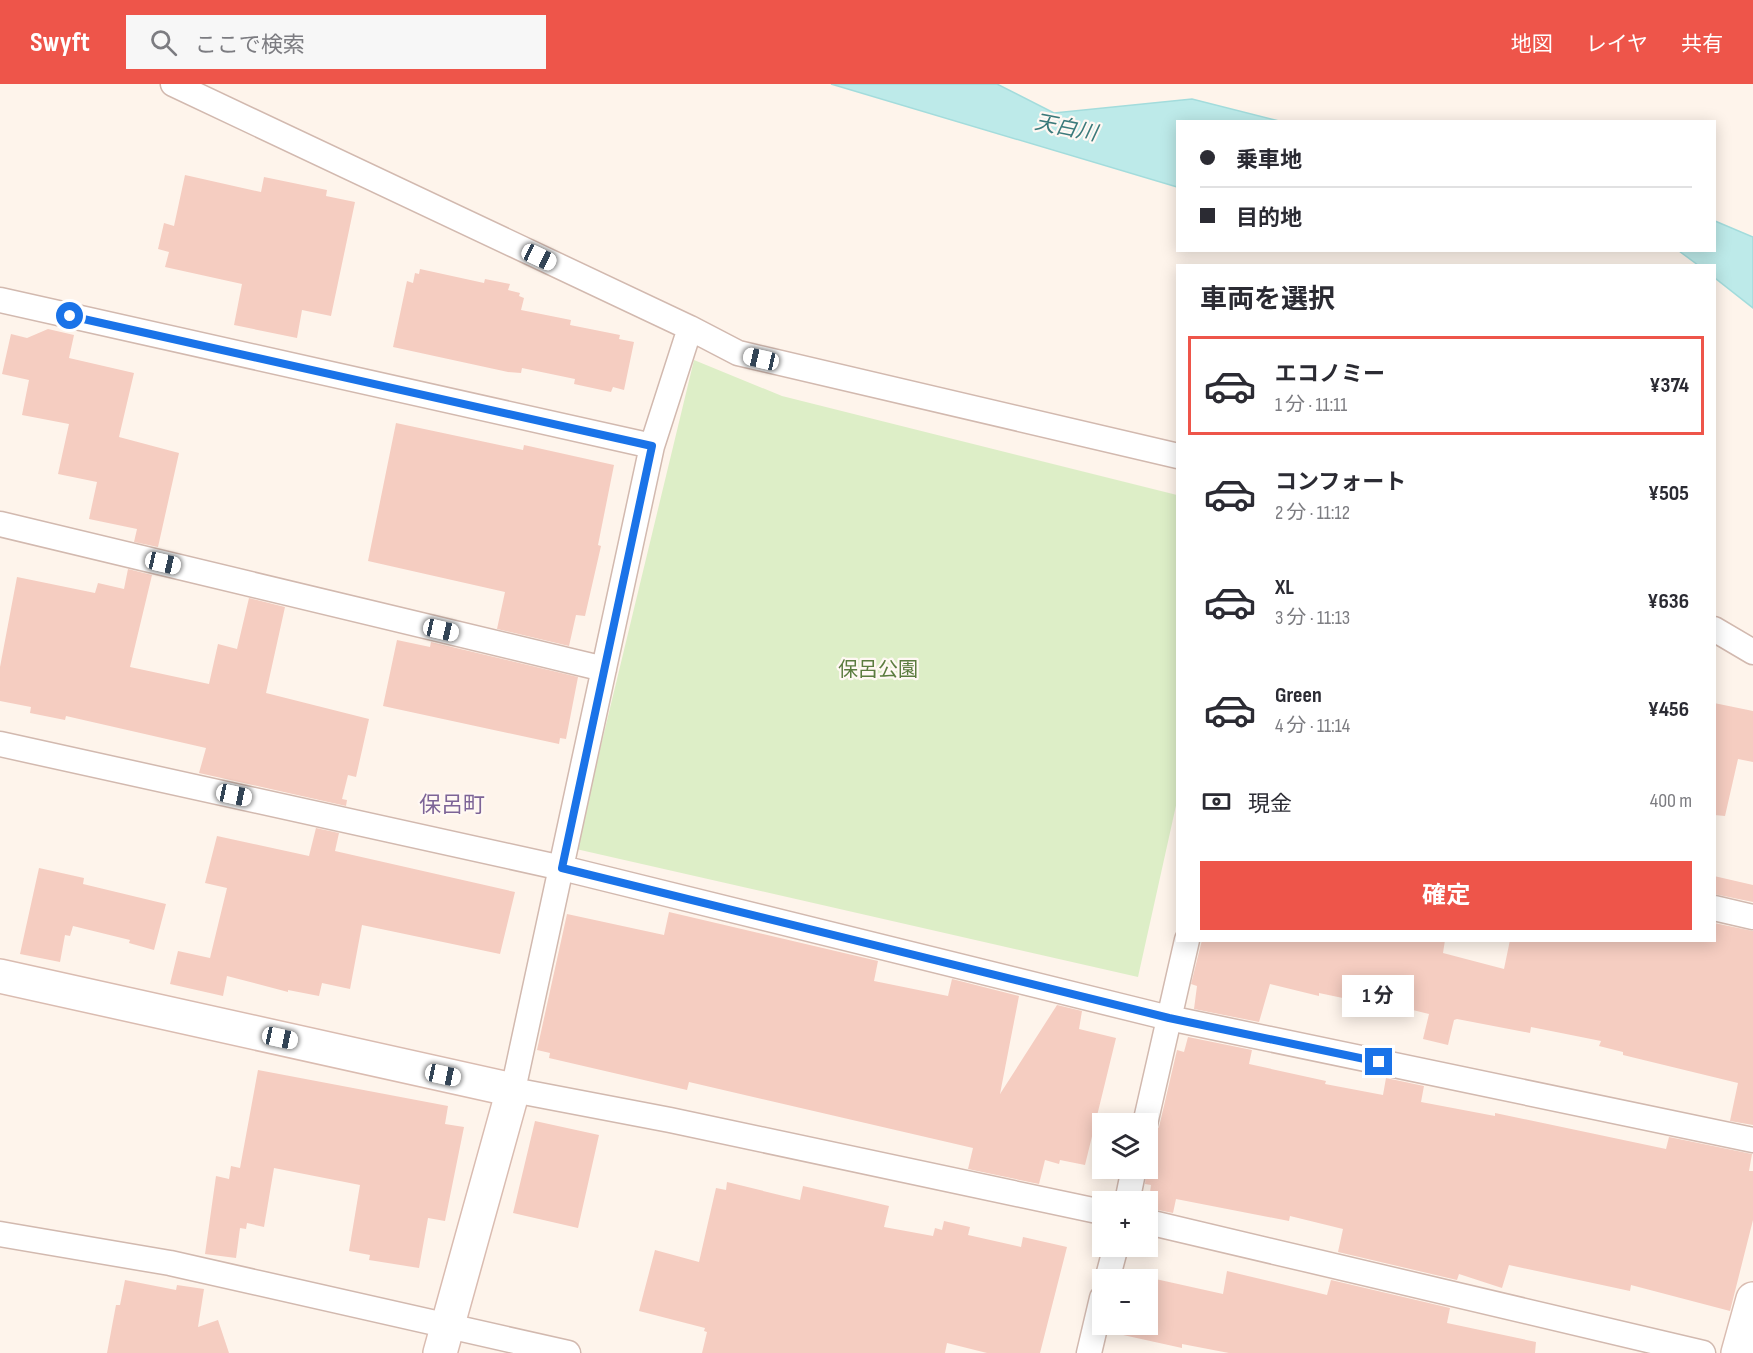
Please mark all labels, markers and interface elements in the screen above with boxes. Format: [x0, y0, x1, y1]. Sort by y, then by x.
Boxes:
search box [126, 15, 546, 69]
text: Swyft [30, 26, 90, 59]
icon: search [147, 26, 180, 59]
text: ここで検索 [195, 32, 305, 59]
text: 地図 [1511, 32, 1553, 57]
text: レイヤ [1586, 32, 1648, 57]
text: 共有 [1681, 32, 1723, 57]
water label: 天白川 [1033, 110, 1101, 147]
text: 乗車地 [1236, 147, 1302, 174]
text: 目的地 [1236, 205, 1302, 232]
car [519, 241, 559, 273]
text: 車両を選択 [1200, 284, 1335, 316]
route start [56, 302, 83, 329]
car [741, 346, 781, 372]
icon: car [1203, 359, 1257, 413]
text: エコノミー [1275, 361, 1385, 388]
text: ¥374 [1649, 372, 1689, 399]
text: 1 分 · 11:11 [1275, 393, 1347, 417]
icon: car [1203, 467, 1257, 521]
text: コンフォート [1275, 469, 1406, 496]
text: ¥505 [1648, 480, 1689, 507]
text: 2 分 · 11:12 [1275, 501, 1350, 525]
car [143, 550, 183, 576]
text: XL [1275, 574, 1294, 601]
icon: car [1203, 575, 1257, 629]
text: ¥636 [1647, 588, 1689, 615]
text: 3 分 · 11:13 [1275, 606, 1350, 630]
car [421, 617, 461, 643]
park label: 保呂公園 [838, 658, 918, 682]
text: Green [1275, 682, 1322, 709]
icon: car [1203, 683, 1257, 737]
text: ¥456 [1648, 696, 1689, 723]
text: 4 分 · 11:14 [1275, 714, 1350, 738]
car [215, 782, 253, 808]
icon: cash [1200, 785, 1233, 818]
text: 400 m [1650, 789, 1692, 813]
text: 現金 [1248, 791, 1292, 818]
district label: 保呂町 [419, 792, 485, 819]
button: 確定 [1200, 861, 1692, 930]
callout: 1 分 [1343, 975, 1415, 1017]
text: 1 分 [1363, 984, 1393, 1008]
car [261, 1025, 299, 1051]
route end [1365, 1048, 1392, 1075]
car [424, 1062, 462, 1088]
map controls [1092, 1113, 1158, 1335]
button: layers [1092, 1113, 1158, 1179]
button: + [1092, 1191, 1158, 1257]
button: − [1092, 1269, 1158, 1335]

